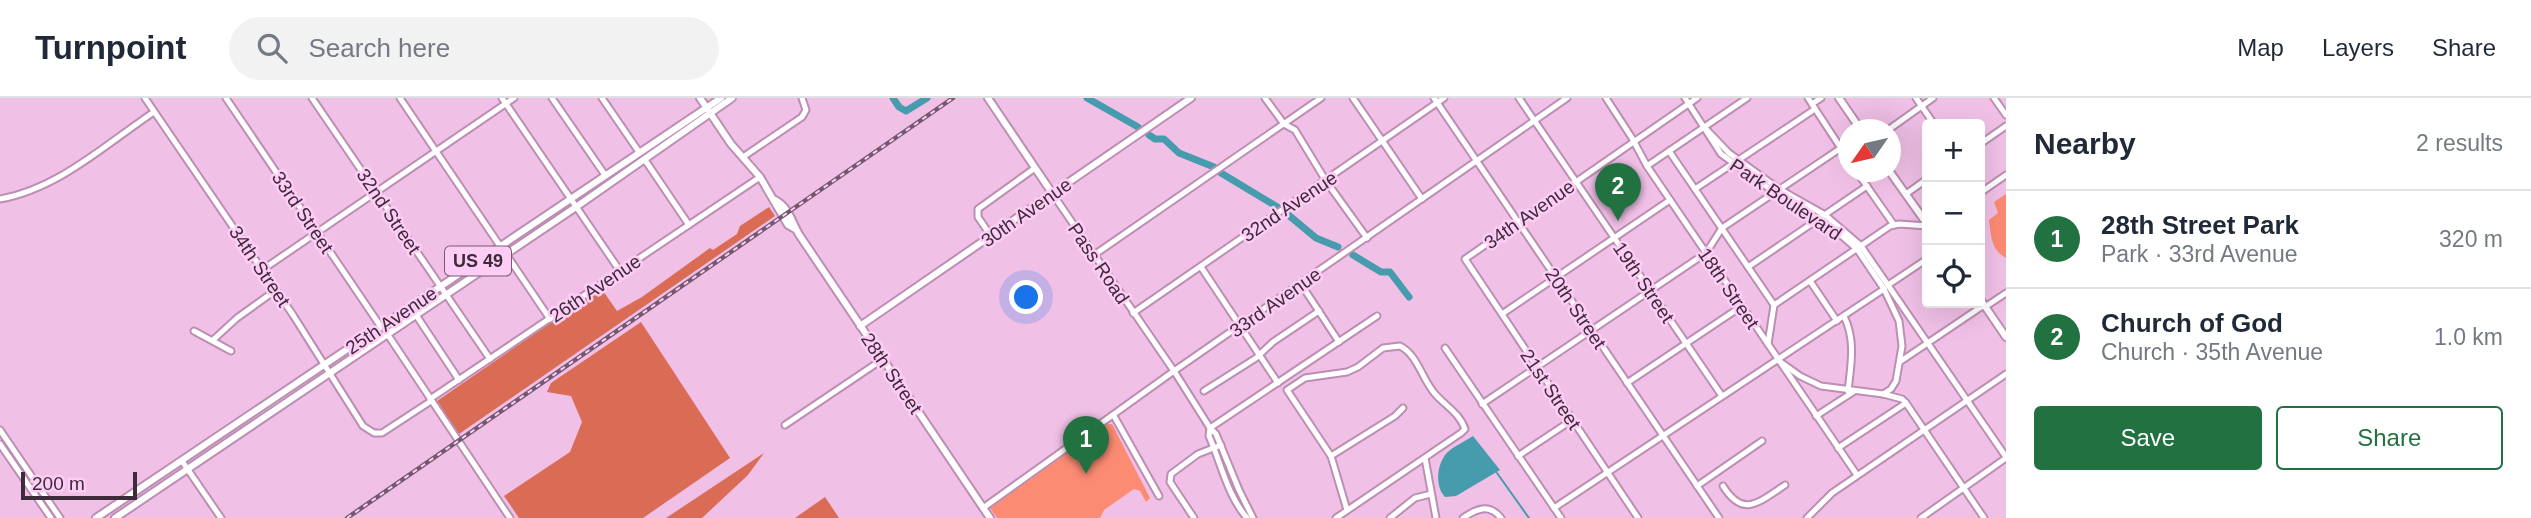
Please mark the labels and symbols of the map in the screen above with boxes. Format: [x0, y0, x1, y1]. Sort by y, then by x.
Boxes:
north arrow [1838, 119, 1901, 182]
street label: Park Boulevard [1726, 154, 1845, 244]
pin: 2 [1595, 163, 1641, 221]
street label: 32nd Street [352, 165, 425, 258]
street label: 33rd Street [268, 167, 338, 258]
street label: 32nd Avenue [1238, 167, 1341, 246]
street label: 30th Avenue [977, 174, 1075, 251]
street label: 34th Avenue [1480, 176, 1578, 253]
street label: Pass Road [1064, 219, 1133, 308]
street label: 34th Street [225, 222, 295, 311]
street label: 19th Street [1609, 238, 1679, 327]
street label: 18th Street [1694, 244, 1764, 333]
road number: US 49 [445, 246, 511, 276]
street label: 26th Avenue [546, 250, 645, 327]
street label: 33rd Avenue [1226, 263, 1325, 342]
street label: 20th Street [1541, 264, 1611, 353]
your location [1009, 280, 1043, 314]
street label: 25th Avenue [342, 282, 441, 359]
street label: 28th Street [857, 329, 927, 418]
street label: 21st Street [1516, 345, 1585, 434]
pin: 1 [1063, 416, 1109, 474]
scale bar [21, 469, 136, 501]

